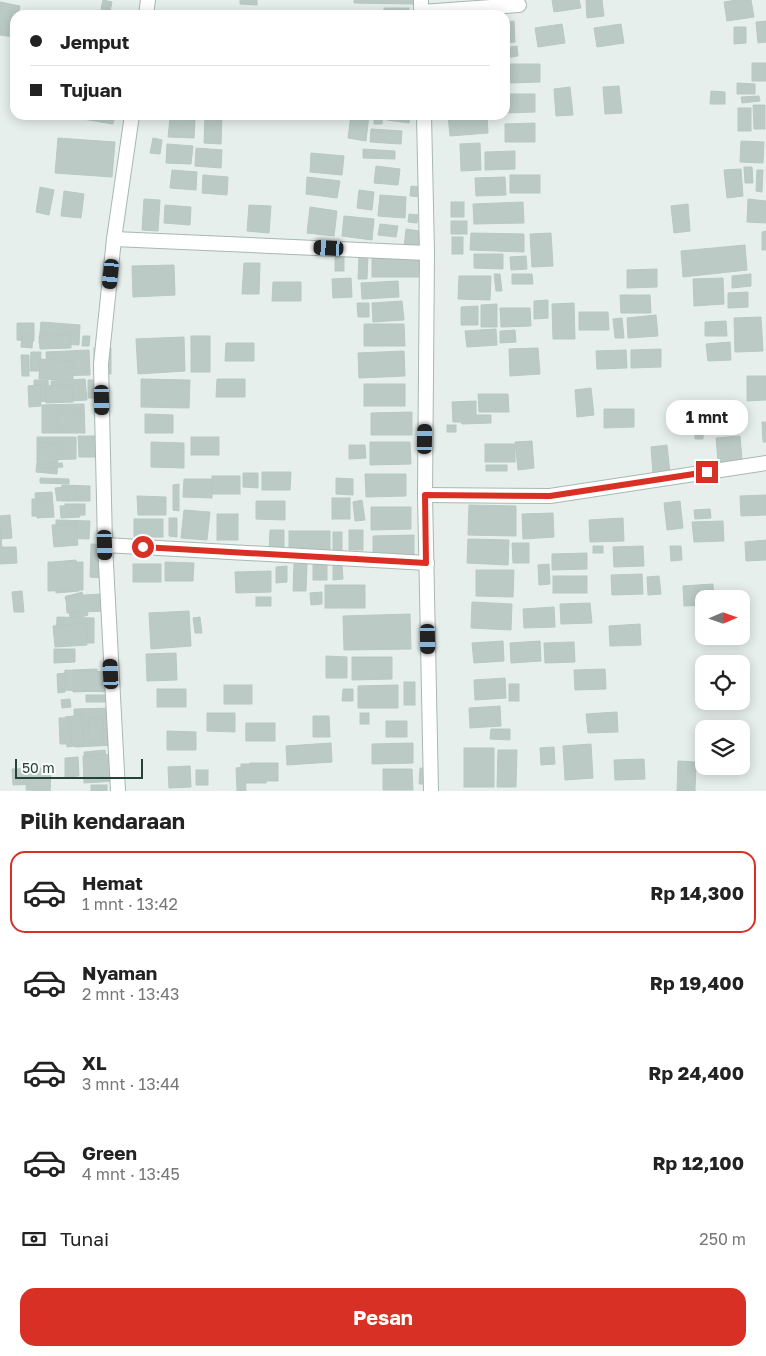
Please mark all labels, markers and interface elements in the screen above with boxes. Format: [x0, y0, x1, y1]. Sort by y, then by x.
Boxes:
text: Jemput [60, 30, 129, 53]
text: Tujuan [60, 78, 122, 101]
car [313, 240, 344, 256]
car [101, 258, 120, 290]
car [94, 385, 109, 415]
callout: 1 mnt [666, 400, 748, 434]
text: 1 mnt [686, 407, 728, 427]
car [417, 424, 432, 454]
route end [696, 461, 718, 483]
car [96, 530, 113, 560]
route start [132, 536, 154, 558]
north arrow [695, 590, 750, 645]
map controls [695, 590, 750, 775]
car [420, 624, 435, 654]
button: locate [695, 655, 750, 710]
car [102, 659, 119, 689]
button: layers [695, 720, 750, 775]
scale bar [15, 756, 142, 779]
text: 50 m [22, 759, 55, 776]
text: Pilih kendaraan [20, 807, 185, 834]
icon: car [22, 870, 67, 915]
text: Hemat [82, 871, 143, 894]
text: Rp 14,300 [650, 881, 744, 904]
text: 1 mnt · 13:42 [82, 894, 178, 914]
icon: car [22, 960, 67, 1005]
text: Nyaman [82, 961, 157, 984]
text: Rp 19,400 [650, 971, 744, 994]
text: 2 mnt · 13:43 [82, 984, 179, 1004]
icon: car [22, 1050, 67, 1095]
text: XL [82, 1051, 107, 1074]
text: Rp 24,400 [648, 1061, 744, 1084]
text: 3 mnt · 13:44 [82, 1074, 180, 1094]
icon: car [22, 1140, 67, 1185]
text: Green [82, 1141, 137, 1164]
text: Rp 12,100 [652, 1151, 744, 1174]
text: 4 mnt · 13:45 [82, 1164, 180, 1184]
icon: cash [20, 1225, 48, 1253]
text: Tunai [60, 1227, 109, 1250]
text: 250 m [699, 1229, 746, 1249]
button: Pesan [20, 1288, 746, 1346]

